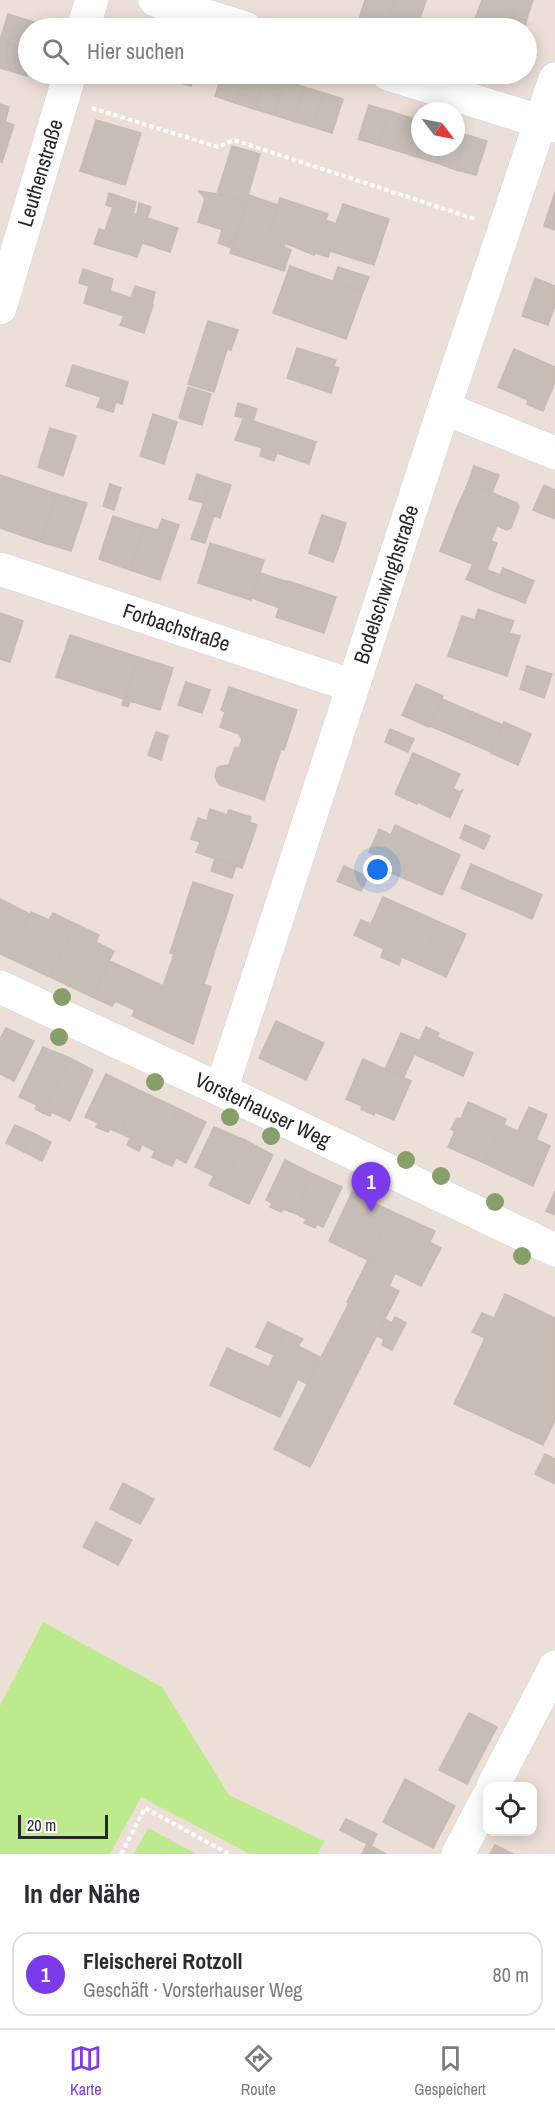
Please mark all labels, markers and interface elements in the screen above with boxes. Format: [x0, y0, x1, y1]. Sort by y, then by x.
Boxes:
search box [18, 18, 537, 84]
icon: search [39, 35, 72, 68]
text: Hier suchen [87, 36, 184, 66]
north arrow [411, 102, 465, 156]
street label: Leuthenstraße [10, 115, 70, 230]
street label: Bodelschwinghstraße [346, 501, 425, 667]
street label: Forbachstraße [119, 596, 234, 658]
your location [363, 855, 392, 884]
street label: Vorsterhauser Weg [190, 1065, 336, 1155]
pin: 1 [352, 1162, 391, 1212]
map controls [483, 1782, 537, 1836]
button: locate [483, 1782, 537, 1836]
scale bar [18, 1812, 108, 1840]
text: 20 m [27, 1814, 56, 1836]
text: In der Nähe [24, 1876, 140, 1911]
text: Fleischerei Rotzoll [83, 1946, 242, 1976]
text: 1 [41, 1961, 50, 1988]
text: 80 m [493, 1961, 529, 1988]
text: Geschäft · Vorsterhauser Weg [83, 1976, 302, 2003]
tab: Karte [69, 2042, 102, 2100]
tab: Route [241, 2042, 276, 2100]
tab: Gespeichert [414, 2042, 486, 2100]

